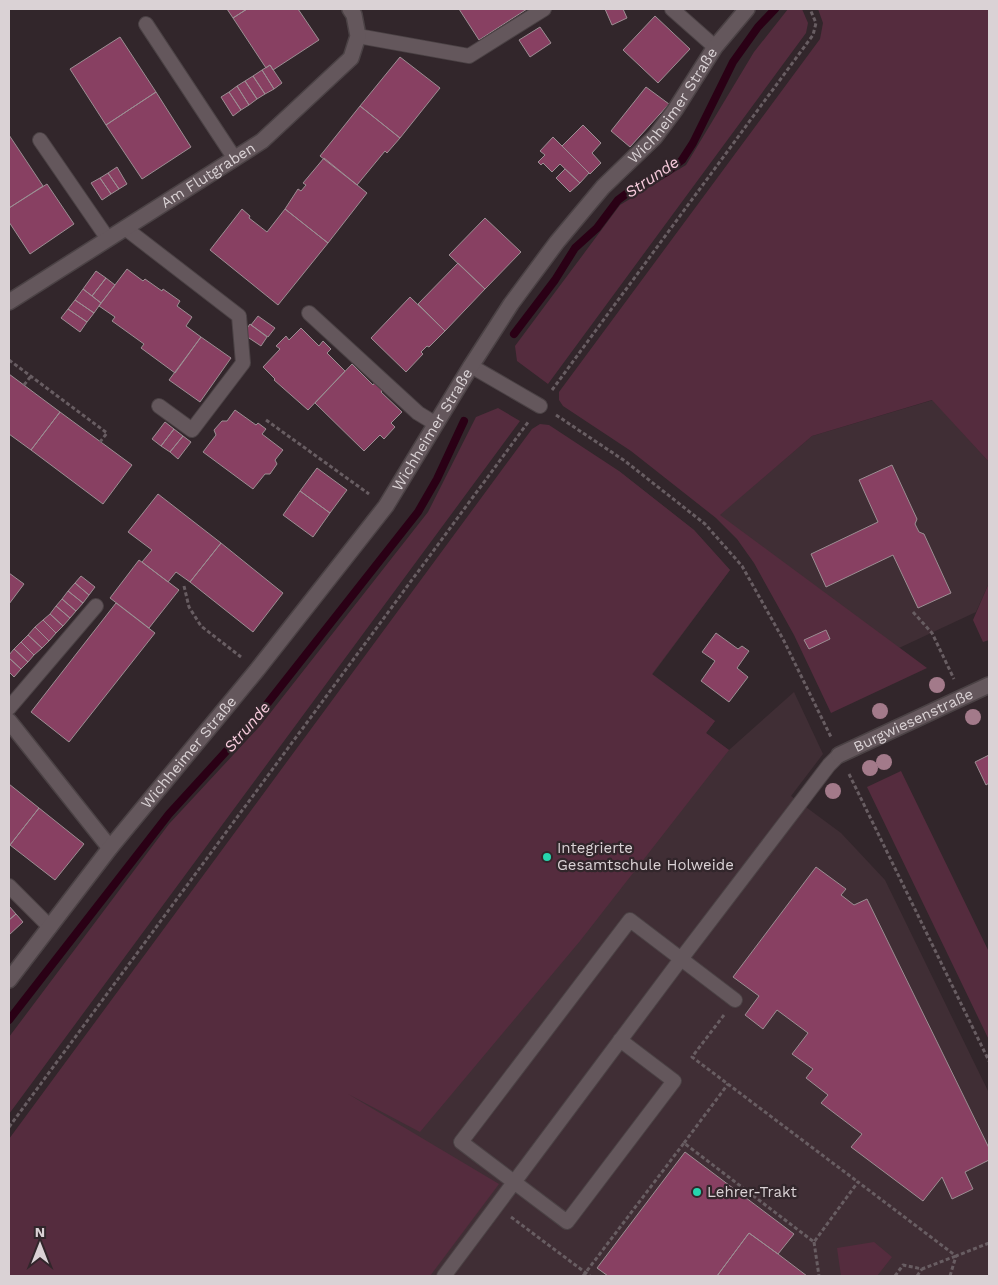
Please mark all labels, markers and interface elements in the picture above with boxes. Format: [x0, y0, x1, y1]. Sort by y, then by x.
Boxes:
street label: Wichheimer Straße [624, 44, 721, 167]
street label: Am Flutgraben [158, 139, 259, 212]
water label: Strunde [621, 152, 683, 202]
street label: Wichheimer Straße [388, 365, 476, 494]
street label: Burgwiesenstraße [850, 685, 976, 756]
street label: Wichheimer Straße [137, 693, 240, 812]
water label: Strunde [220, 698, 274, 756]
place label: Integrierte Gesamtschule Holweide [557, 839, 734, 874]
marker: Integrierte Gesamtschule Holweide [541, 851, 553, 863]
place label: Lehrer-Trakt [707, 1183, 797, 1201]
marker: Lehrer-Trakt [691, 1186, 703, 1198]
north arrow [15, 1220, 65, 1270]
text: N [35, 1224, 45, 1240]

